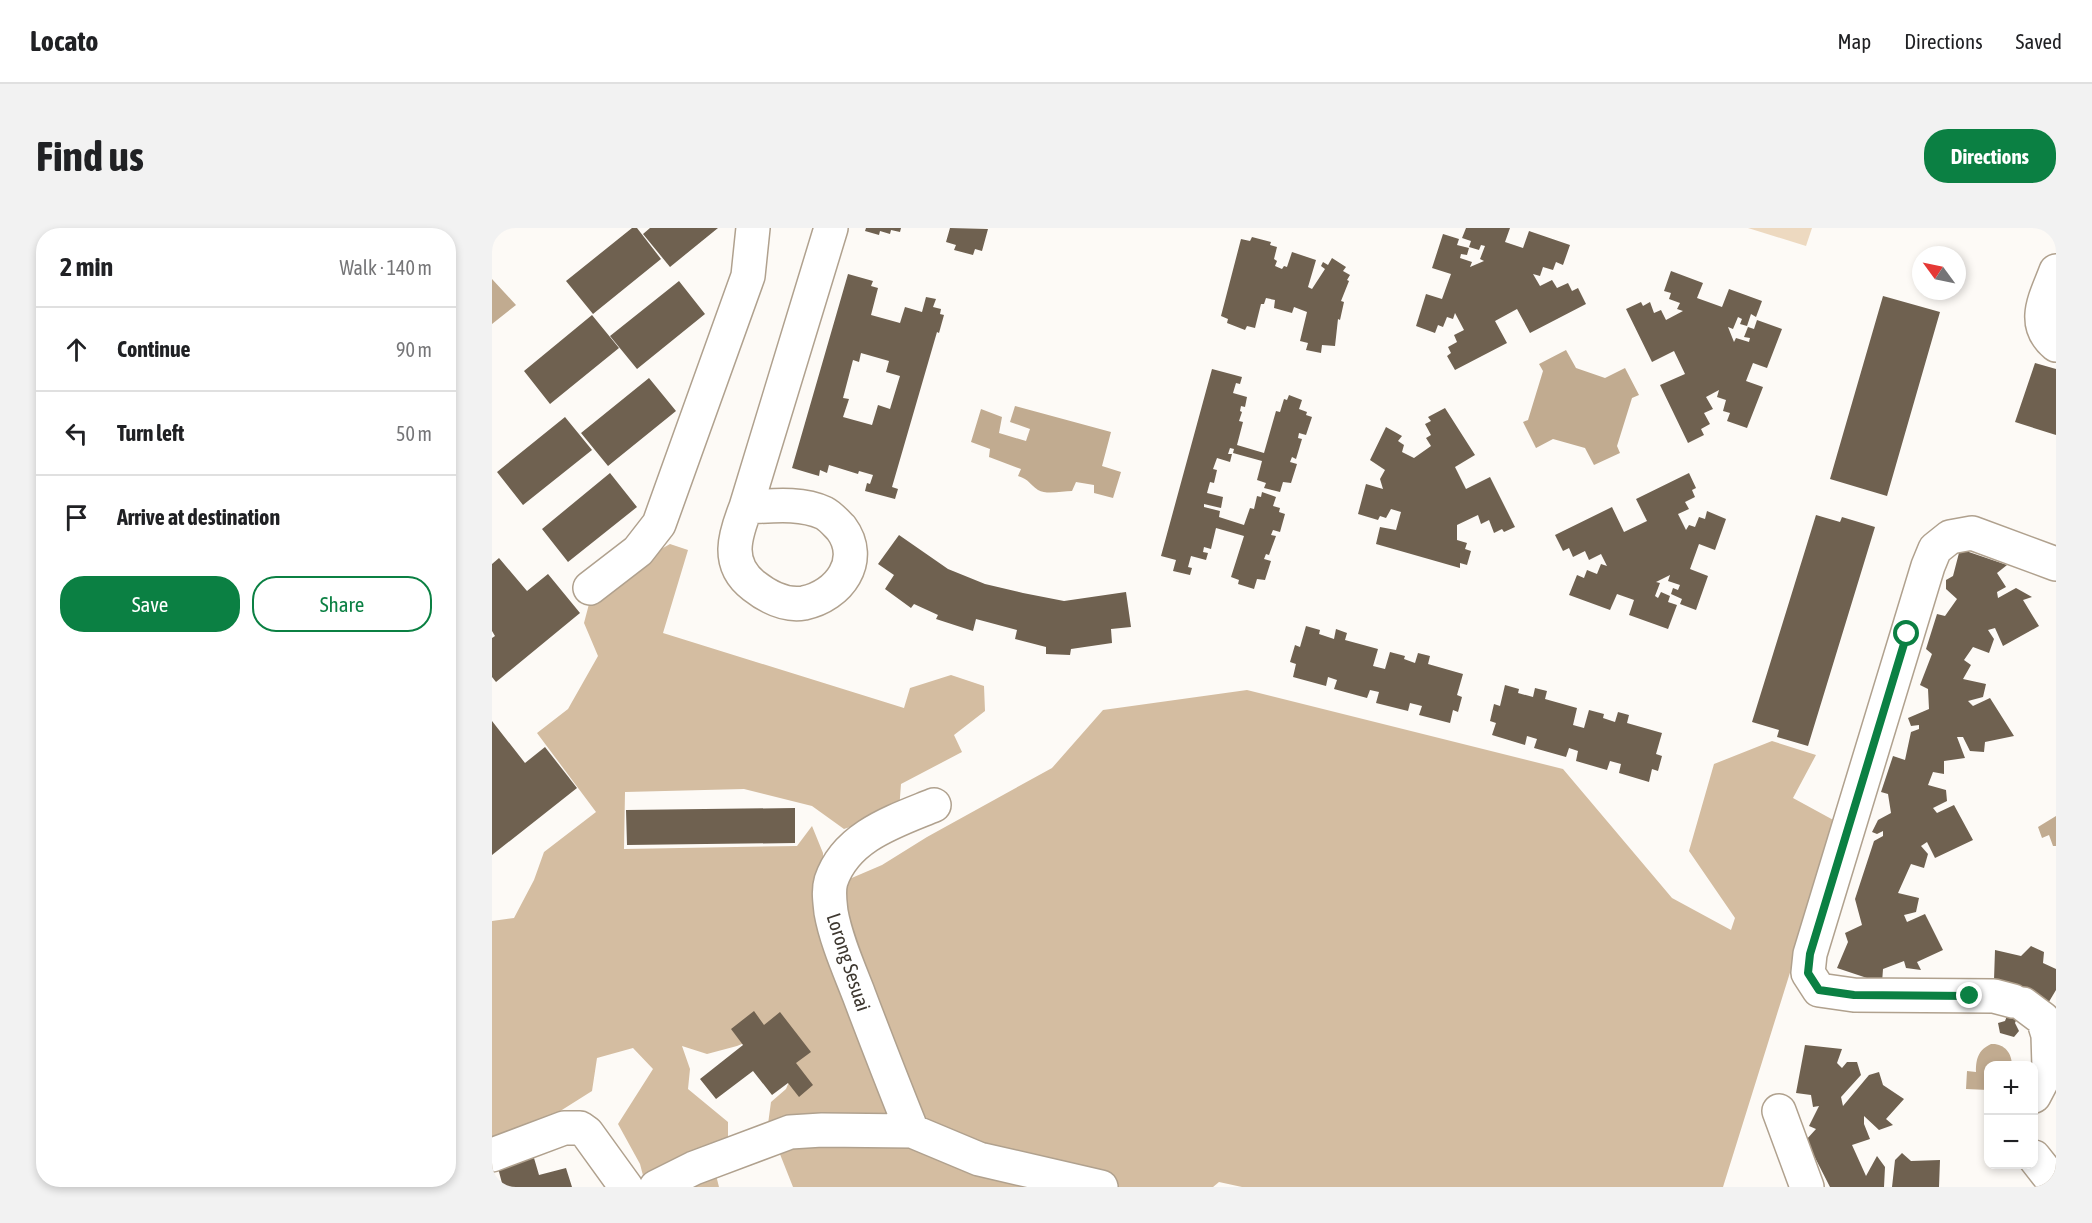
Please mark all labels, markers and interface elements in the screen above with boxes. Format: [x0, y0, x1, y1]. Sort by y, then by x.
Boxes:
text: Locato [30, 25, 98, 57]
text: Map [1837, 29, 1871, 53]
text: Directions [1904, 29, 1983, 53]
text: Saved [2016, 29, 2062, 53]
button: Directions [1924, 129, 2056, 183]
text: Find us [36, 132, 144, 180]
north arrow [1912, 246, 1966, 300]
text: 2 min [60, 252, 113, 282]
text: Walk · 140 m [340, 256, 432, 279]
icon: ahead [60, 333, 93, 366]
text: Continue [117, 336, 191, 362]
text: 90 m [396, 338, 432, 361]
icon: left [60, 417, 93, 450]
text: Turn left [117, 420, 184, 446]
text: 50 m [396, 422, 432, 445]
icon: arrive [60, 501, 93, 534]
text: Arrive at destination [117, 504, 280, 530]
button: Save [60, 576, 240, 632]
button: Share [252, 576, 432, 632]
route start [1893, 620, 1919, 646]
street label: Lorong Sesuai [822, 910, 876, 1014]
route end [1956, 982, 1982, 1008]
map controls [1984, 1061, 2038, 1169]
button: + [1984, 1061, 2038, 1115]
button: − [1984, 1115, 2038, 1169]

